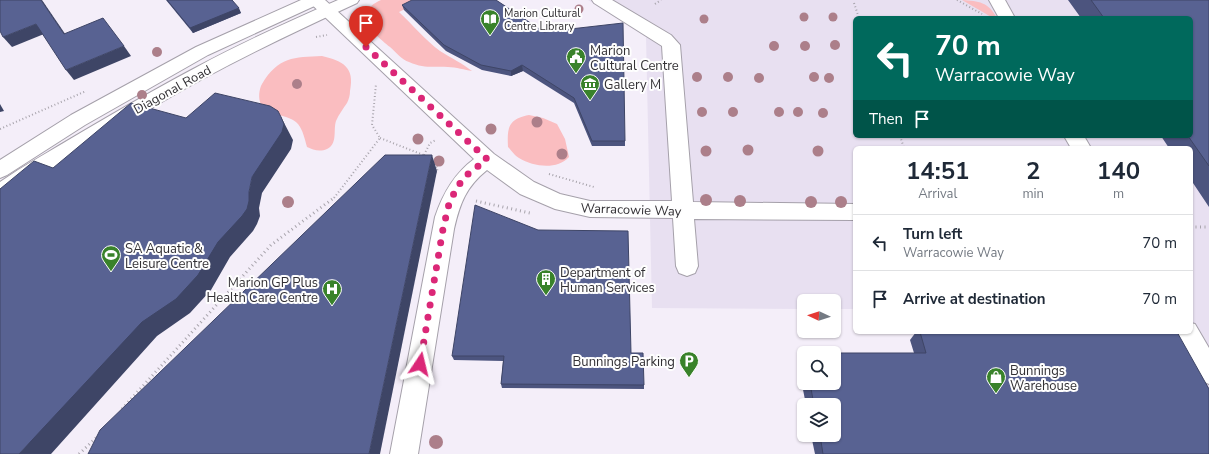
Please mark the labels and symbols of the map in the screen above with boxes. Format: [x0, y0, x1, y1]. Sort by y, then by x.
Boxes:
pin [349, 6, 383, 47]
place label: Marion Cultural Centre Library [504, 6, 581, 34]
library icon: Marion Cultural Centre Library [479, 8, 501, 36]
place label: Marion Cultural Centre [590, 42, 679, 75]
public building icon: Marion Cultural Centre [565, 46, 587, 74]
street label: Diagonal Road [130, 61, 215, 119]
museum icon: Gallery M [579, 73, 601, 101]
place label: Gallery M [604, 76, 661, 94]
street label: Warracowie Way [580, 199, 682, 221]
place label: SA Aquatic & Leisure Centre [125, 240, 209, 273]
sports icon: SA Aquatic & Leisure Centre [100, 244, 122, 272]
place label: Department of Human Services [560, 264, 655, 297]
building icon: Department of Human Services [535, 268, 557, 296]
place label: Marion GP Plus Health Care Centre [206, 274, 318, 307]
hospital icon: Marion GP Plus Health Care Centre [321, 278, 343, 306]
north arrow [797, 294, 841, 338]
position arrow [399, 343, 441, 385]
parking icon: Bunnings Parking [678, 350, 700, 378]
place label: Bunnings Parking [573, 353, 675, 371]
place label: Bunnings Warehouse [1010, 362, 1077, 395]
shop icon: Bunnings Warehouse [985, 366, 1007, 394]

